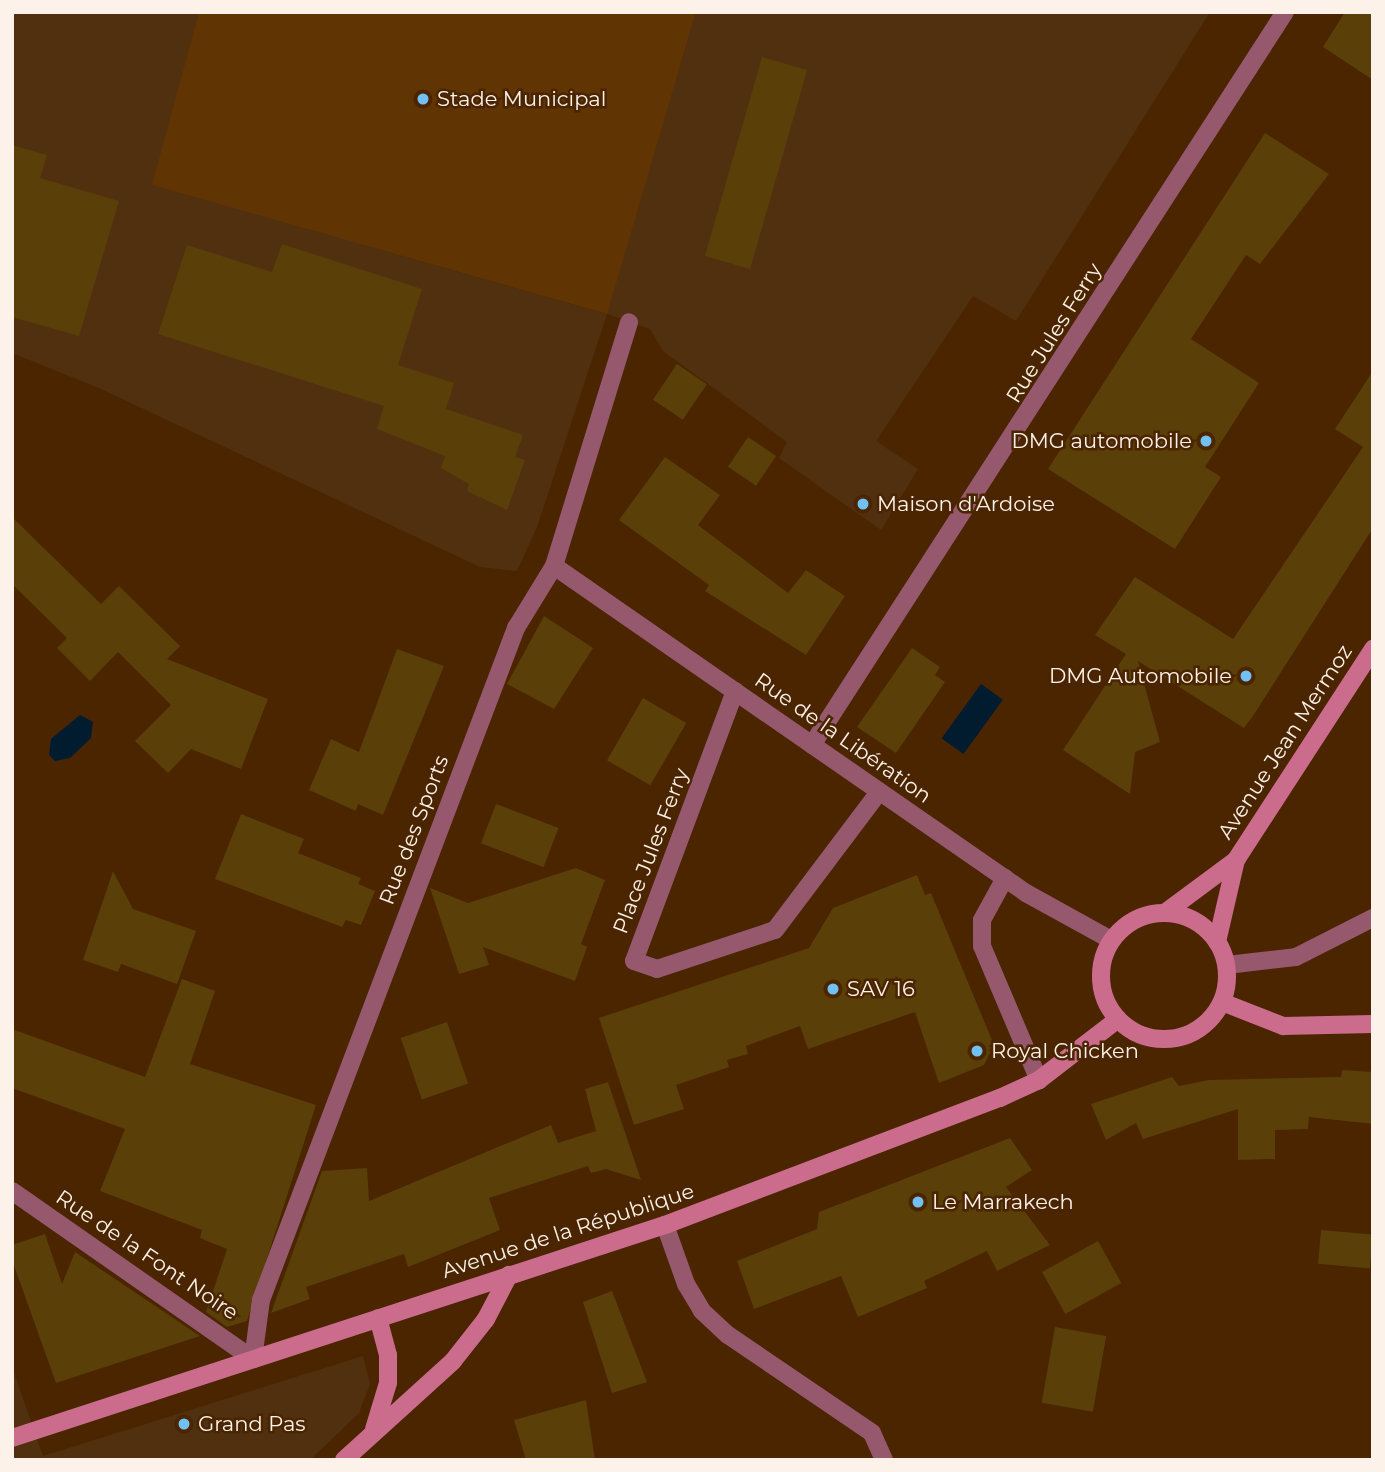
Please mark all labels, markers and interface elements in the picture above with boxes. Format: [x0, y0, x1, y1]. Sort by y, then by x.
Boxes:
place label: Stade Municipal [437, 86, 606, 112]
marker: Stade Municipal [415, 91, 431, 107]
street label: Rue Jules Ferry [1001, 259, 1107, 407]
place label: DMG automobile [1011, 428, 1192, 454]
marker: DMG automobile [1198, 433, 1214, 449]
place label: Maison d'Ardoise [877, 491, 1055, 517]
marker: Maison d'Ardoise [855, 496, 871, 512]
street label: Avenue Jean Mermoz [1213, 640, 1357, 844]
place label: DMG Automobile [1049, 663, 1232, 689]
street label: Rue de la Libération [750, 667, 936, 809]
marker: DMG Automobile [1238, 668, 1254, 684]
street label: Rue des Sports [374, 752, 454, 908]
street label: Place Jules Ferry [608, 765, 694, 937]
place label: SAV 16 [847, 976, 915, 1002]
marker: SAV 16 [825, 981, 841, 997]
place label: Royal Chicken [991, 1038, 1139, 1064]
marker: Royal Chicken [969, 1043, 985, 1059]
street label: Avenue de la République [439, 1178, 697, 1284]
street label: Rue de la Font Noire [51, 1185, 243, 1325]
place label: Le Marrakech [932, 1189, 1074, 1215]
marker: Le Marrakech [910, 1194, 926, 1210]
place label: Grand Pas [198, 1411, 306, 1437]
marker: Grand Pas [176, 1416, 192, 1432]

